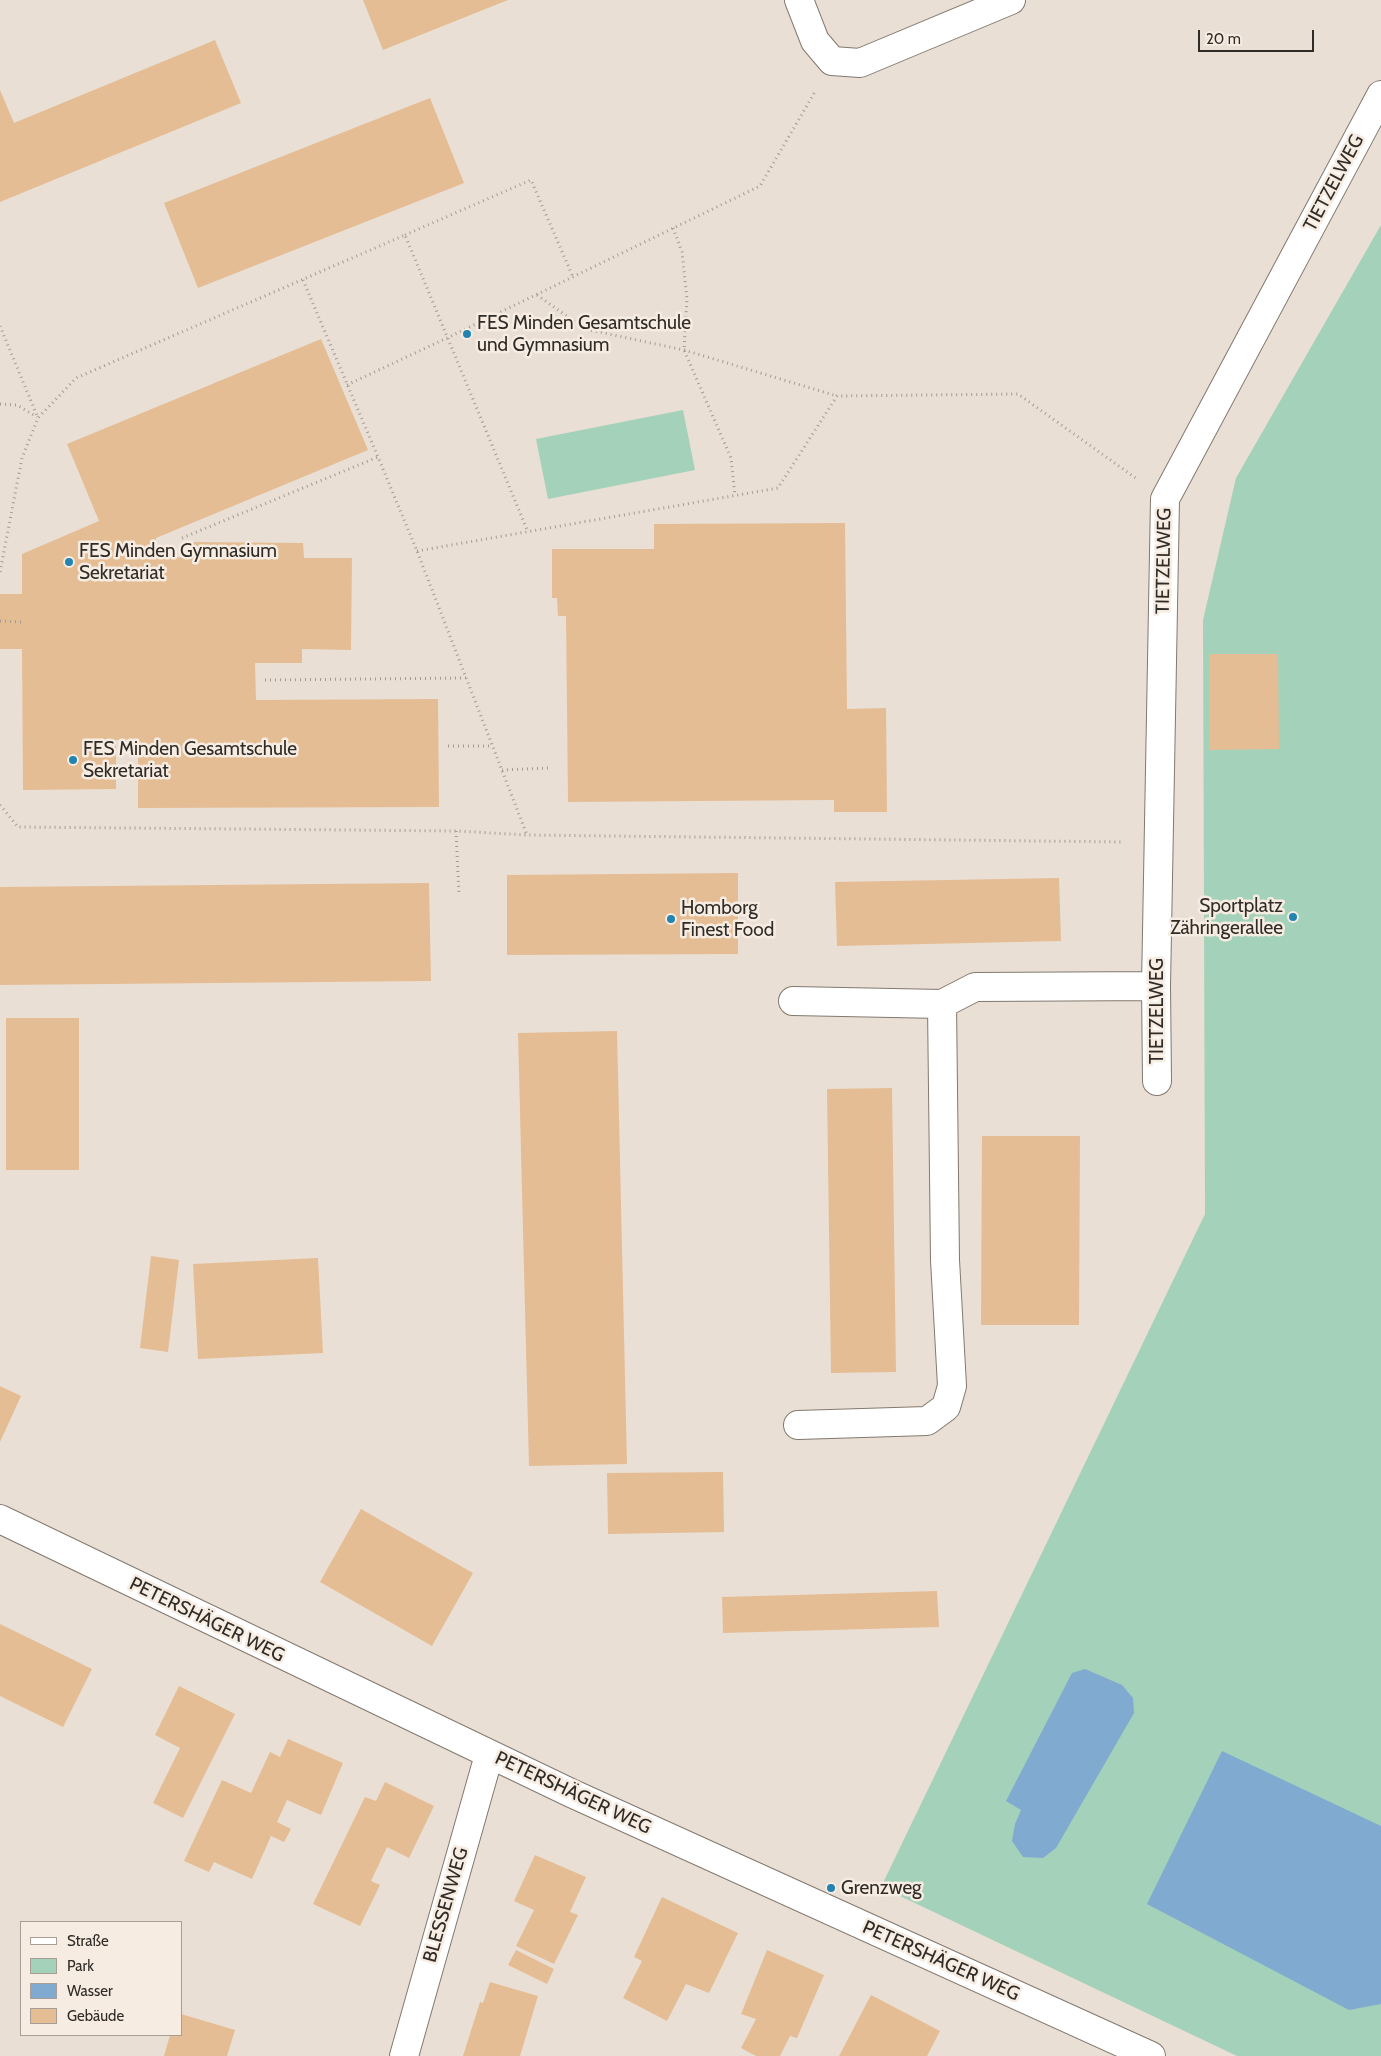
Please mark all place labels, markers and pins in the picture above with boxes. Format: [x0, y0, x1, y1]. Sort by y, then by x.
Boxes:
place label: FES Minden Gesamtschule und Gymnasium [477, 312, 691, 356]
marker: FES Minden Gesamtschule und Gymnasium [461, 328, 473, 340]
place label: FES Minden Gymnasium Sekretariat [79, 540, 277, 584]
marker: FES Minden Gymnasium Sekretariat [63, 556, 75, 568]
place label: FES Minden Gesamtschule Sekretariat [83, 738, 297, 782]
marker: FES Minden Gesamtschule Sekretariat [67, 754, 79, 766]
place label: Sportplatz Zähringerallee [1170, 895, 1283, 939]
place label: Homborg Finest Food [681, 897, 774, 941]
marker: Sportplatz Zähringerallee [1287, 911, 1299, 923]
marker: Homborg Finest Food [665, 913, 677, 925]
place label: Grenzweg [841, 1877, 922, 1899]
marker: Grenzweg [825, 1882, 837, 1894]

